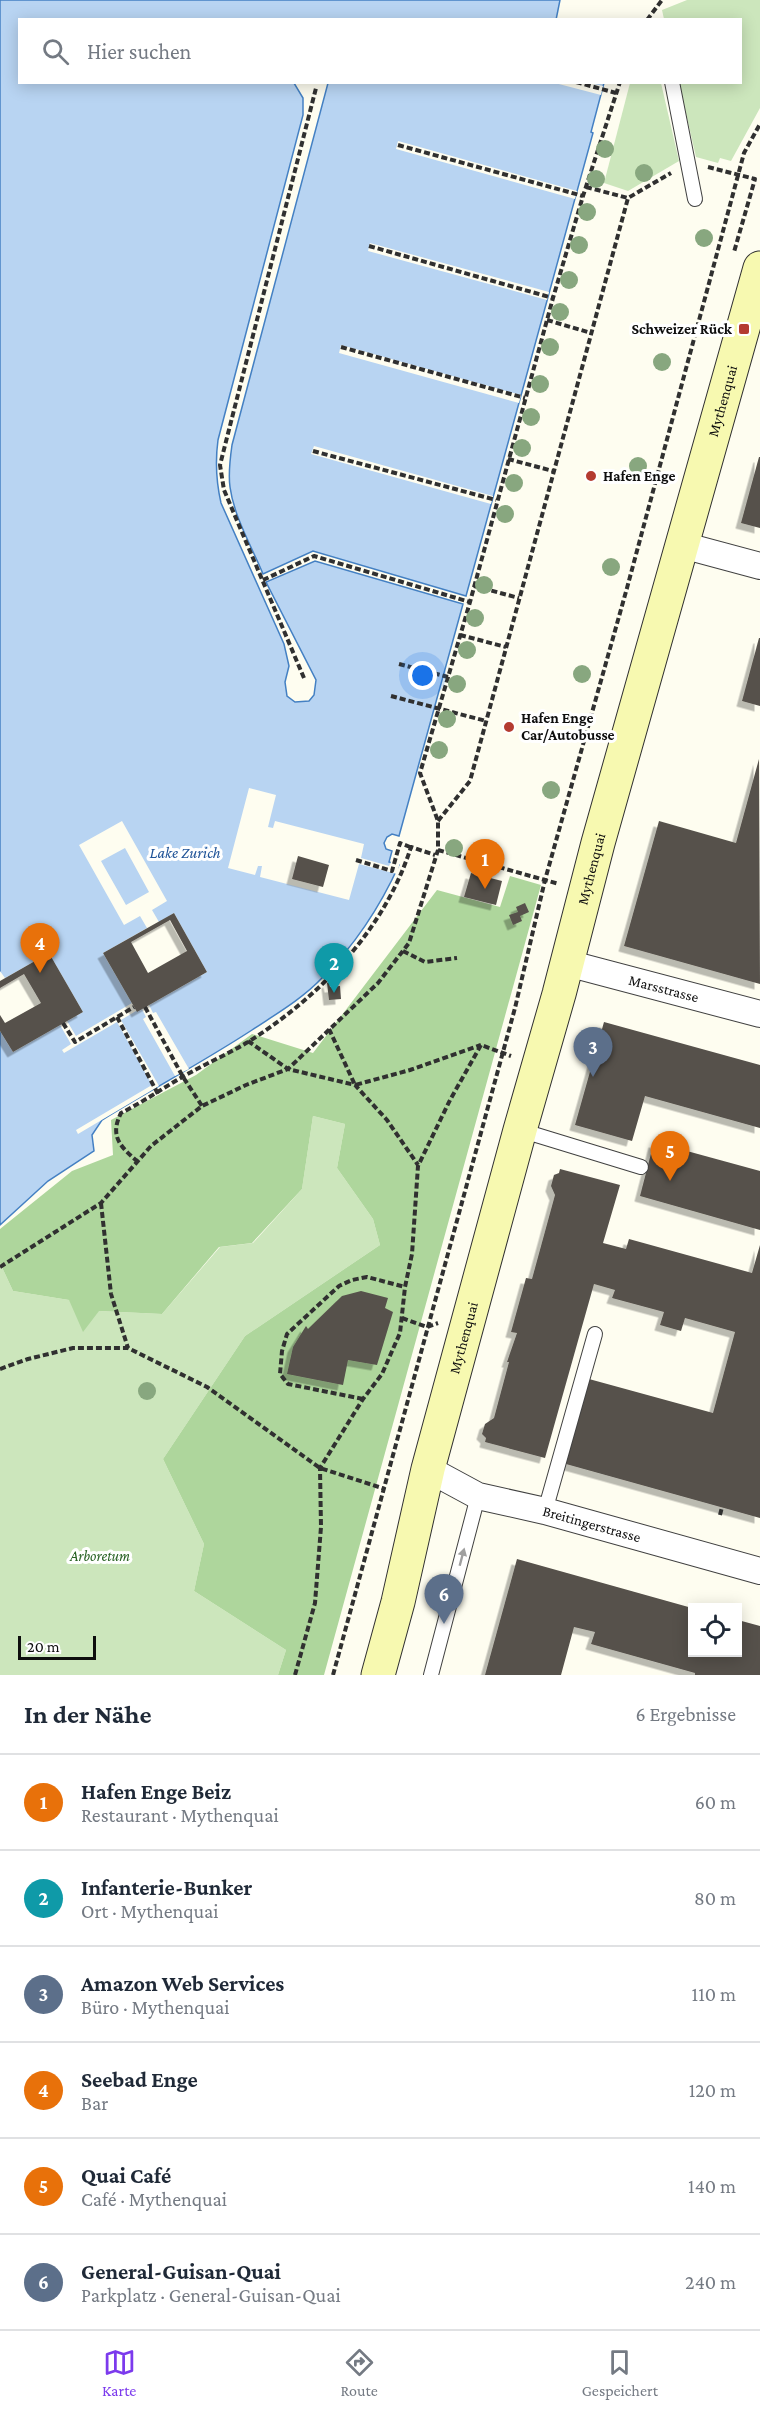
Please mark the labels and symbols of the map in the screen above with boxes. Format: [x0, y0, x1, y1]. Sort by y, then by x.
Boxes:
place label: Schweizer Rück [631, 321, 733, 337]
marker: Schweizer Rück [737, 322, 751, 336]
street label: Mythenquai [705, 363, 740, 439]
place label: Hafen Enge [603, 468, 675, 484]
marker: Hafen Enge [584, 469, 598, 483]
your location [408, 661, 437, 690]
place label: Hafen Enge Car/Autobusse [521, 710, 614, 743]
marker: Hafen Enge Car/Autobusse [502, 720, 516, 734]
street label: Mythenquai [574, 831, 608, 907]
pin: 1 [466, 840, 504, 889]
water label: Lake Zurich [150, 844, 221, 861]
pin: 4 [20, 924, 60, 973]
pin: 2 [314, 944, 354, 993]
street label: Marsstrasse [627, 972, 701, 1006]
pin: 3 [574, 1028, 612, 1077]
pin: 5 [650, 1132, 690, 1181]
street label: Mythenquai [446, 1300, 481, 1375]
street label: Breitingerstrasse [541, 1503, 643, 1545]
park label: Arboretum [69, 1548, 130, 1564]
one-way arrow [457, 1548, 467, 1567]
pin: 6 [424, 1574, 464, 1624]
scale bar [18, 1633, 96, 1660]

